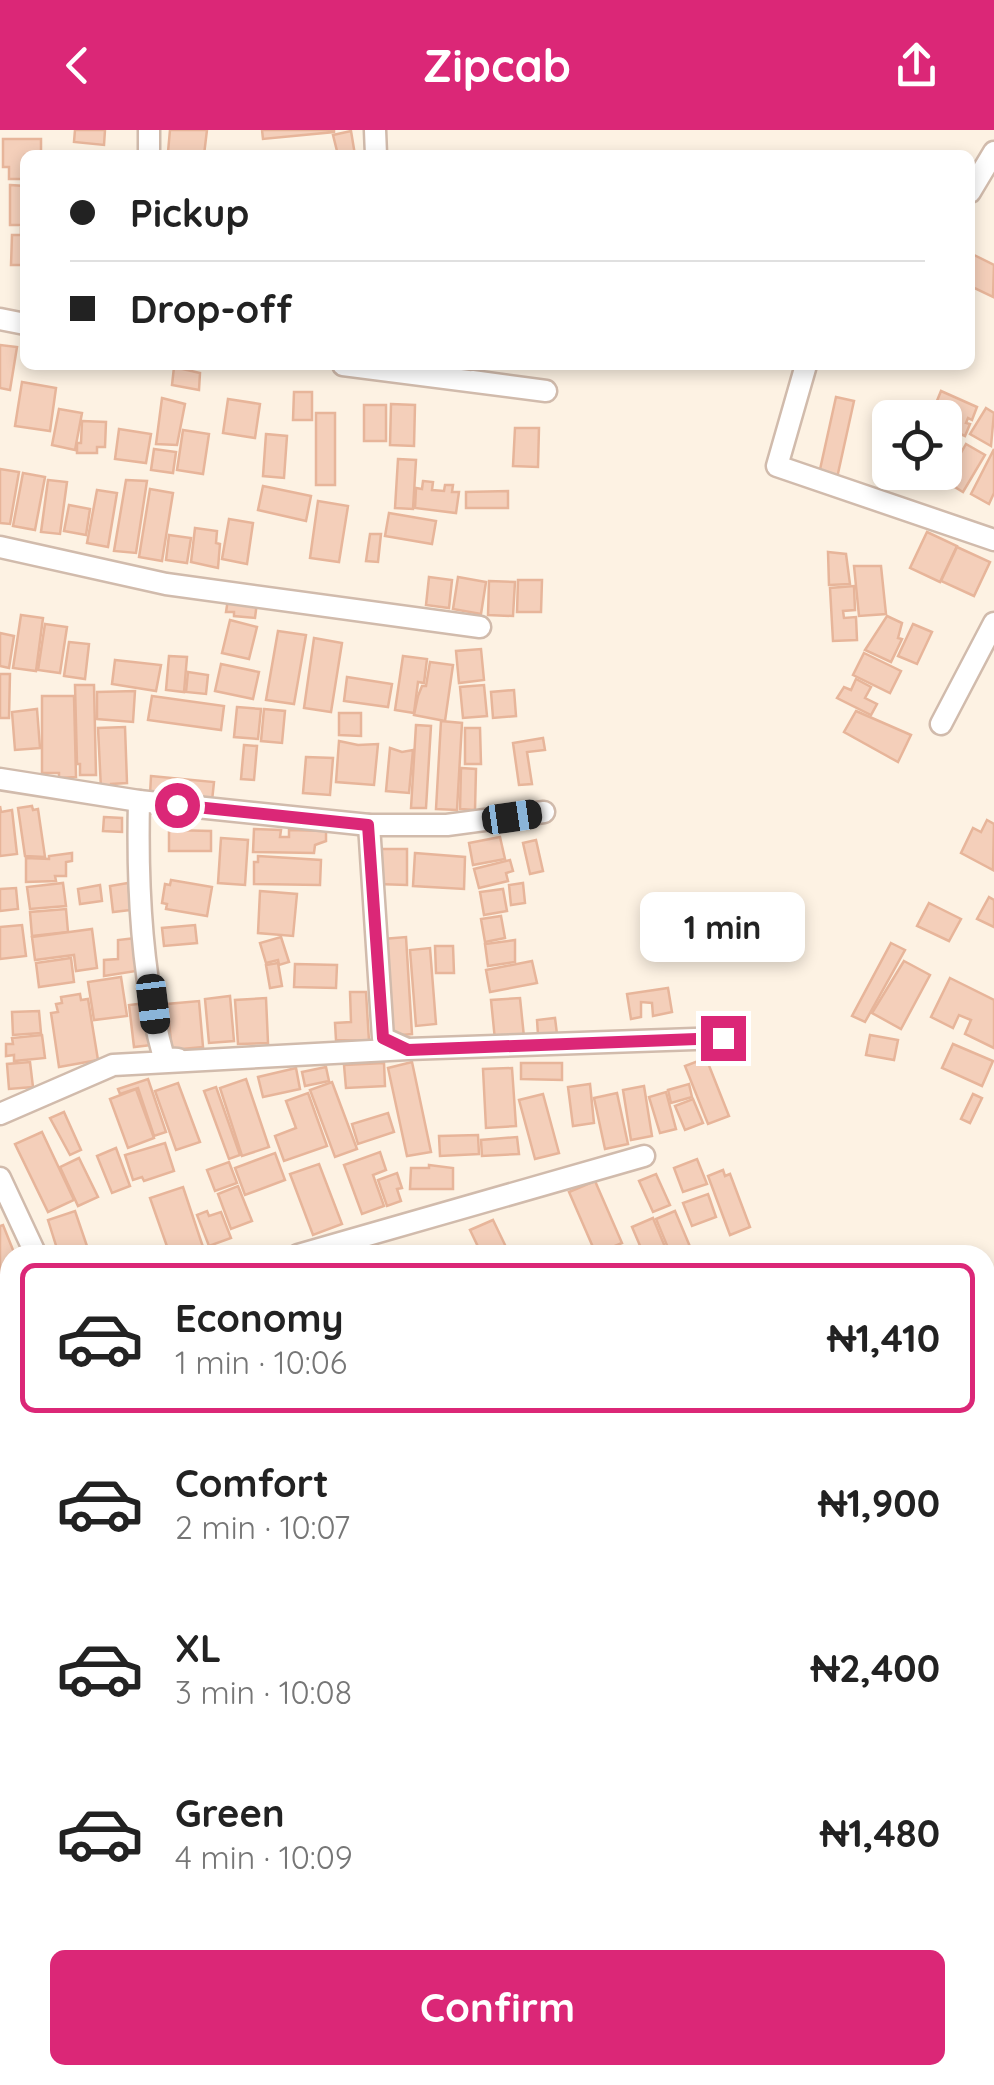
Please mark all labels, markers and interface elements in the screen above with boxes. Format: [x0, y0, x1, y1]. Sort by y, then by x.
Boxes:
text: Zipcab [423, 37, 571, 93]
icon: back [50, 38, 105, 93]
icon: share [889, 38, 944, 93]
text: Pickup [130, 189, 249, 237]
text: Drop-off [130, 285, 292, 333]
map controls [872, 400, 962, 490]
button: locate [872, 400, 962, 490]
route start [155, 783, 200, 828]
car [480, 798, 544, 836]
callout: 1 min [640, 893, 806, 963]
text: 1 min [684, 907, 761, 947]
car [134, 972, 172, 1036]
route end [701, 1016, 746, 1061]
icon: car [55, 1293, 145, 1383]
text: Economy [175, 1294, 344, 1342]
text: ₦1,410 [828, 1314, 940, 1362]
text: 1 min · 10:06 [175, 1342, 347, 1382]
icon: car [55, 1458, 145, 1548]
text: Comfort [175, 1459, 329, 1507]
text: ₦1,900 [819, 1479, 940, 1527]
text: 2 min · 10:07 [175, 1507, 350, 1547]
icon: car [55, 1623, 145, 1713]
text: XL [175, 1624, 221, 1672]
text: ₦2,400 [811, 1644, 940, 1692]
text: 3 min · 10:08 [175, 1672, 352, 1712]
icon: car [55, 1788, 145, 1878]
text: Green [175, 1789, 285, 1837]
text: ₦1,480 [820, 1809, 940, 1857]
text: 4 min · 10:09 [175, 1837, 353, 1877]
button: Confirm [50, 1950, 945, 2065]

